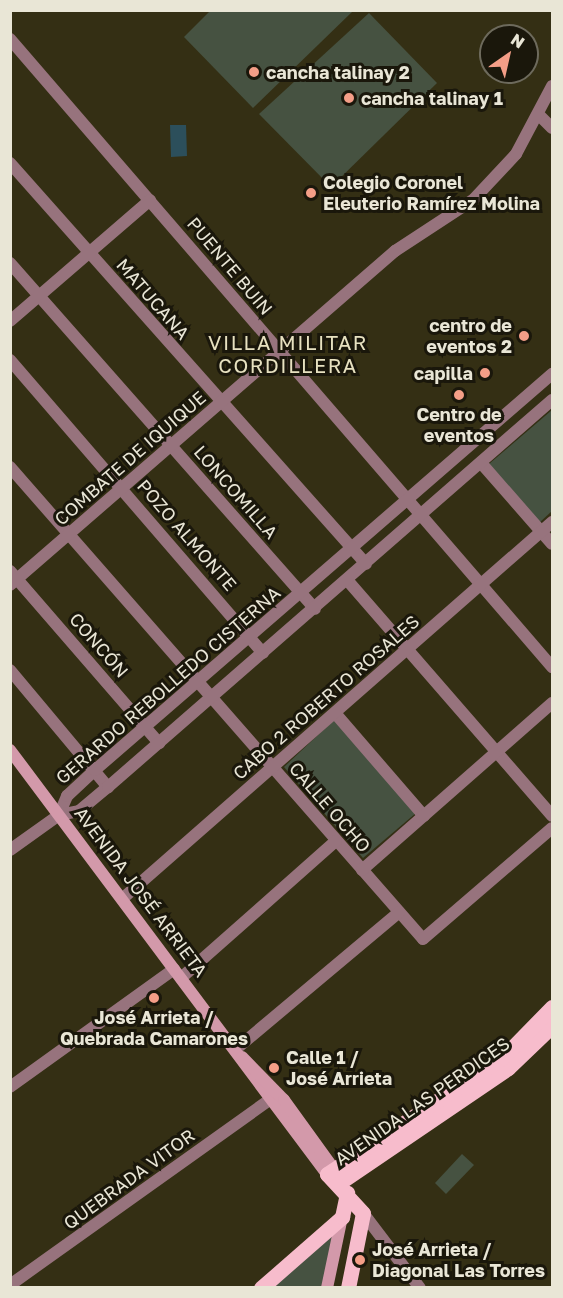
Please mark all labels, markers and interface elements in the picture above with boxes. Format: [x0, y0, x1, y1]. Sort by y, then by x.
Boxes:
north arrow [479, 24, 539, 84]
text: N [507, 29, 529, 52]
place label: cancha talinay 2 [266, 61, 410, 83]
marker: cancha talinay 2 [247, 65, 261, 79]
place label: cancha talinay 1 [361, 87, 503, 109]
marker: cancha talinay 1 [342, 91, 356, 105]
place label: Colegio Coronel Eleuterio Ramírez Molina [323, 172, 540, 214]
marker: Colegio Coronel Eleuterio Ramírez Molina [304, 186, 318, 200]
street label: PUENTE BUIN [183, 213, 277, 319]
street label: MATUCANA [112, 254, 194, 344]
place label: centro de eventos 2 [426, 315, 512, 358]
marker: centro de eventos 2 [517, 329, 531, 343]
district label: VILLA MILITAR CORDILLERA [208, 331, 368, 378]
place label: capilla [414, 362, 473, 384]
marker: capilla [478, 366, 492, 380]
street label: COMBATE DE IQUIQUE [50, 386, 210, 530]
marker: Centro de eventos [452, 388, 466, 402]
place label: Centro de eventos [416, 404, 502, 446]
street label: LONCOMILLA [190, 441, 282, 543]
street label: POZO ALMONTE [133, 475, 241, 595]
street label: GERARDO REBOLLEDO CISTERNA [51, 582, 285, 788]
street label: CONCÓN [65, 608, 133, 682]
street label: CABO 2 ROBERTO ROSALES [228, 610, 424, 784]
street label: CALLE OCHO [285, 757, 375, 857]
street label: AVENIDA JOSÉ ARRIETA [70, 803, 212, 981]
marker: José Arrieta / Quebrada Camarones [147, 991, 161, 1005]
place label: José Arrieta / Quebrada Camarones [60, 1007, 248, 1050]
street label: AVENIDA LAS PERDICES [330, 1032, 514, 1170]
place label: Calle 1 / José Arrieta [286, 1047, 392, 1090]
marker: Calle 1 / José Arrieta [267, 1061, 281, 1075]
street label: QUEBRADA VITOR [59, 1124, 199, 1234]
place label: José Arrieta / Diagonal Las Torres [372, 1239, 545, 1282]
marker: José Arrieta / Diagonal Las Torres [353, 1253, 367, 1267]

